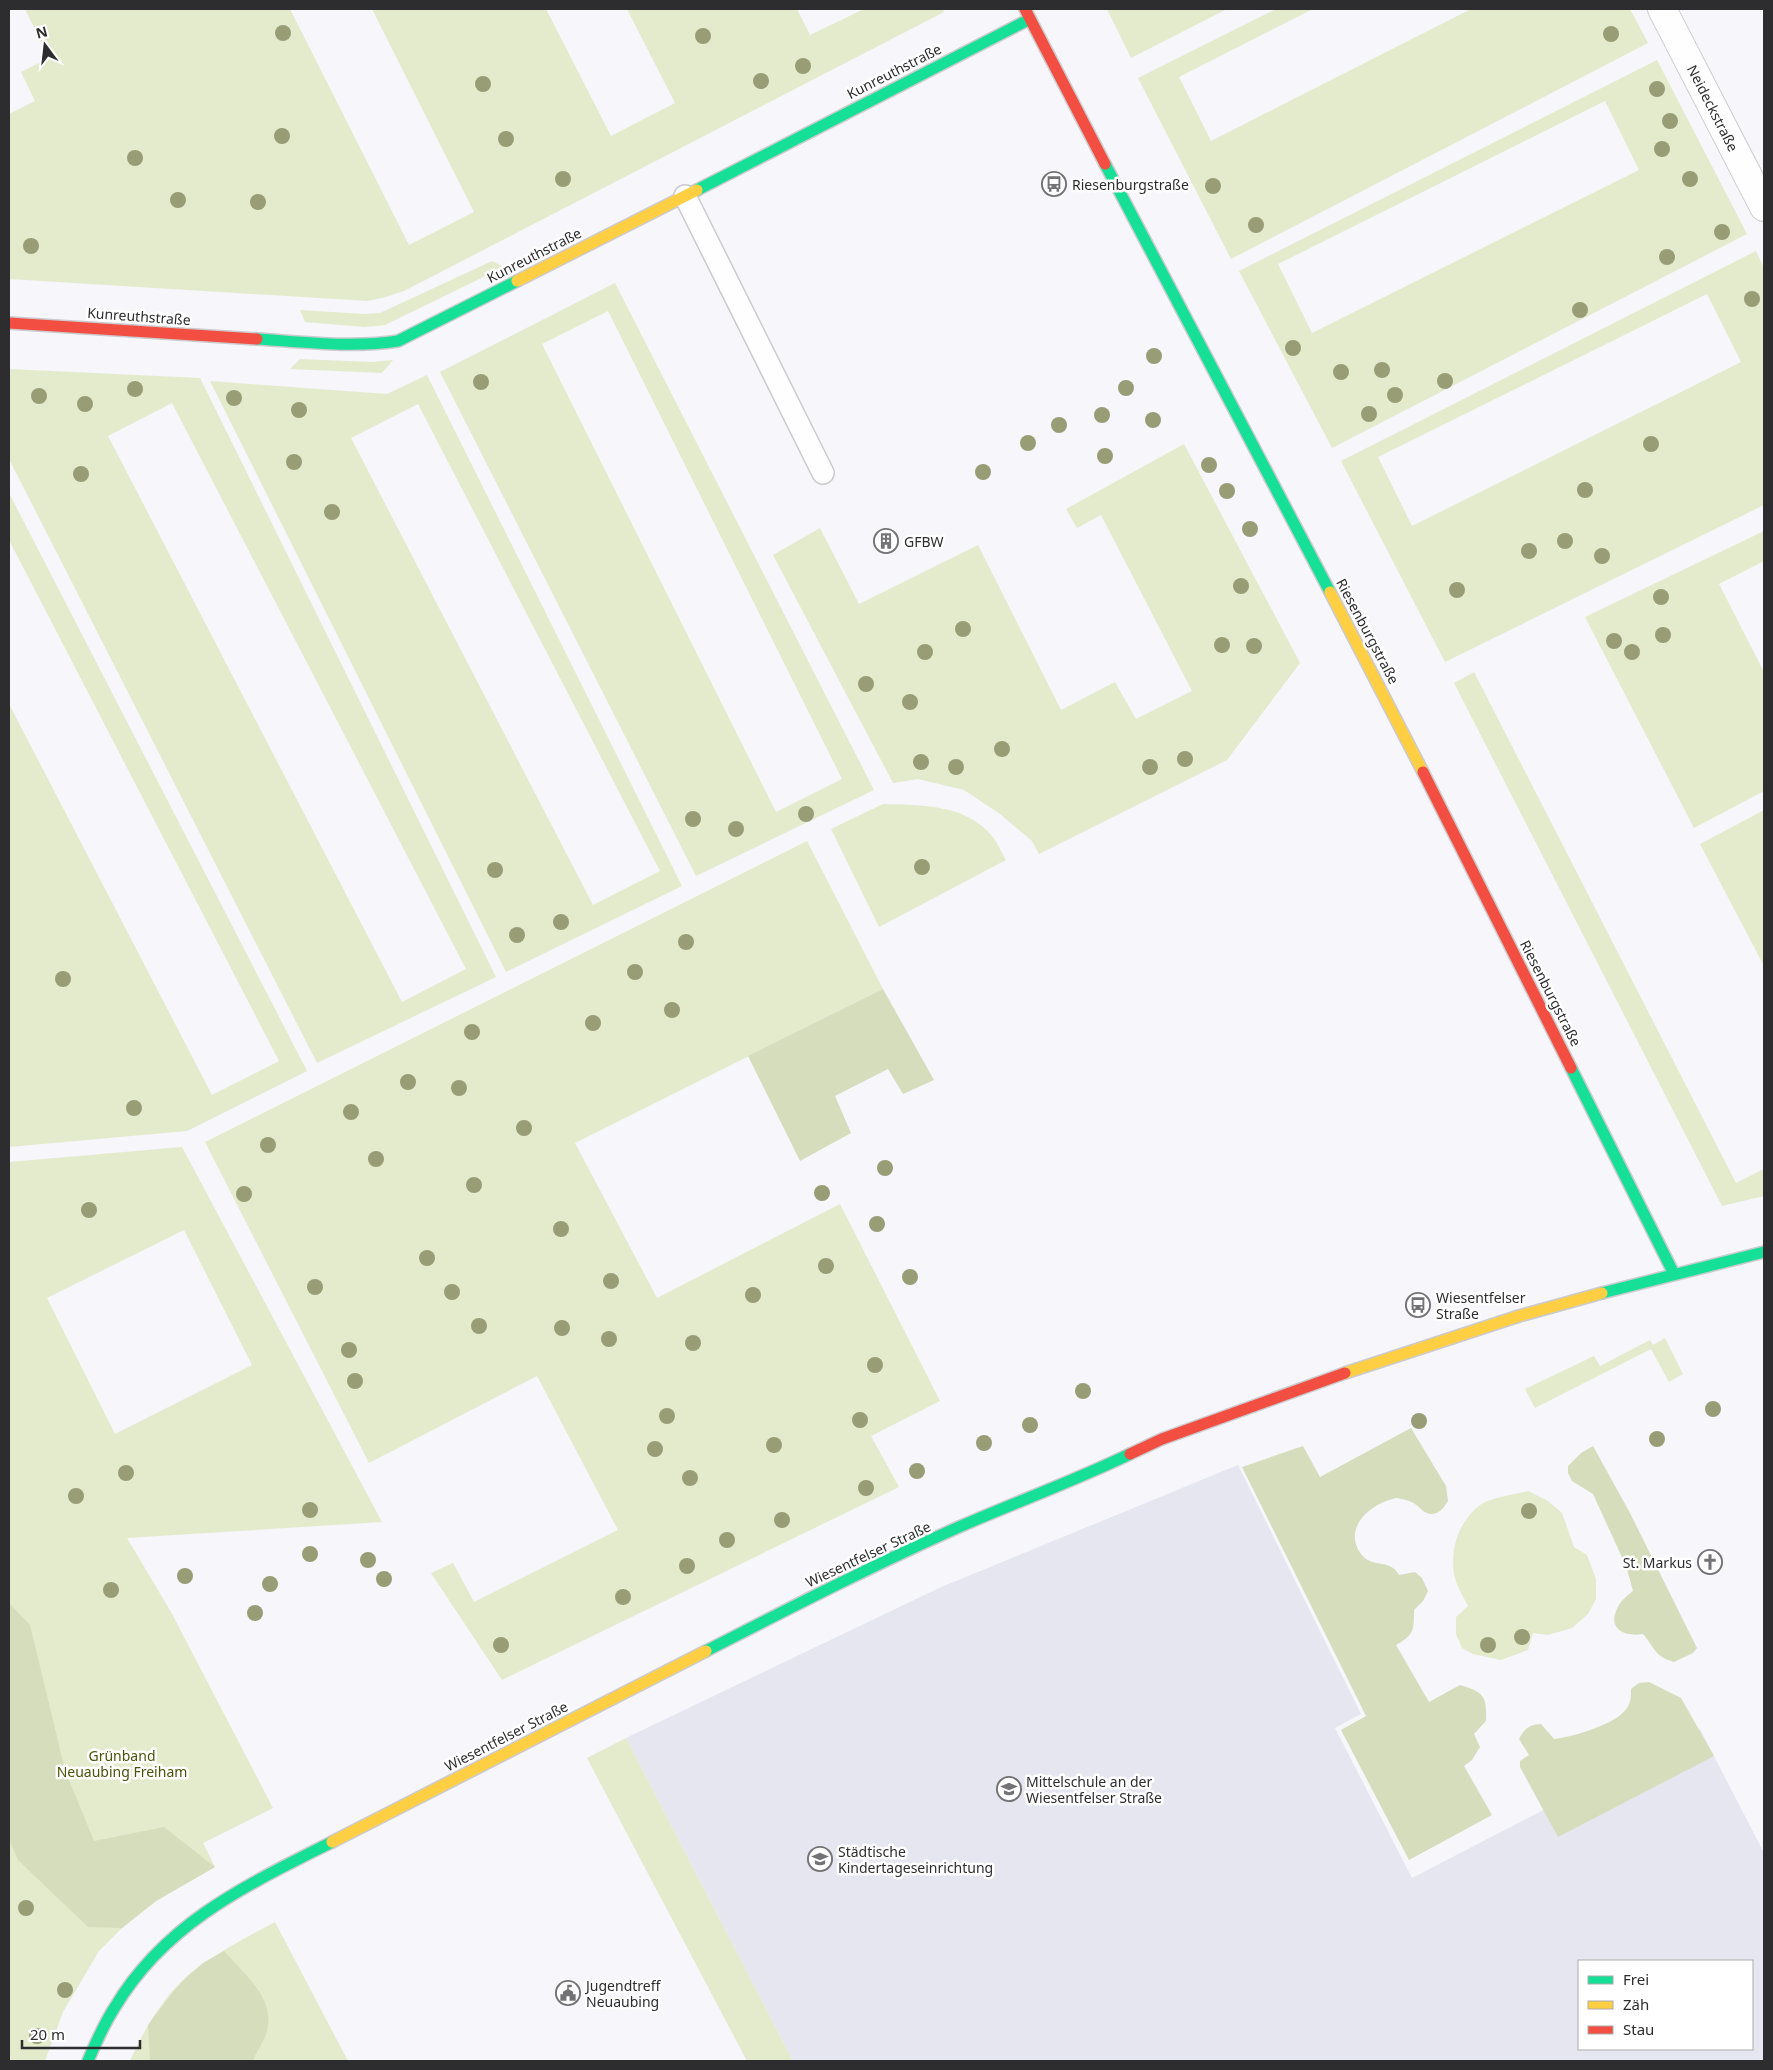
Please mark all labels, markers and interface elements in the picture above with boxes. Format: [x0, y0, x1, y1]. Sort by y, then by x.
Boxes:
north arrow [20, 20, 70, 70]
text: N [34, 21, 49, 43]
street label: Kunreuthstraße [844, 39, 945, 103]
street label: Neideckstraße [1683, 61, 1743, 155]
bus stop icon: Riesenburgstraße [1041, 171, 1067, 197]
place label: Riesenburgstraße [1072, 175, 1189, 194]
street label: Kunreuthstraße [484, 223, 585, 287]
street label: Kunreuthstraße [87, 303, 191, 329]
building icon: GFBW [873, 528, 899, 554]
place label: GFBW [904, 532, 944, 551]
street label: Riesenburgstraße [1332, 575, 1404, 687]
street label: Riesenburgstraße [1516, 937, 1586, 1049]
place label: Wiesentfelser Straße [1436, 1288, 1526, 1323]
bus stop icon: Wiesentfelser Straße [1405, 1292, 1431, 1318]
street label: Wiesentfelser Straße [802, 1517, 934, 1591]
church icon: St. Markus [1697, 1549, 1723, 1575]
place label: St. Markus [1623, 1553, 1692, 1572]
street label: Wiesentfelser Straße [441, 1697, 571, 1775]
park label: Grünband Neuaubing Freiham [57, 1746, 187, 1781]
place label: Mittelschule an der Wiesentfelser Straße [1026, 1772, 1162, 1807]
school or university icon: Mittelschule an der Wiesentfelser Straße [996, 1776, 1022, 1802]
place label: Städtische Kindertageseinrichtung [838, 1842, 993, 1877]
school or university icon: Städtische Kindertageseinrichtung [807, 1846, 833, 1872]
legend [1578, 1960, 1753, 2050]
text: Frei [1623, 1969, 1649, 1989]
place label: Jugendtreff Neuaubing [584, 1976, 662, 2011]
public building icon: Jugendtreff Neuaubing [555, 1980, 581, 2006]
text: Zäh [1623, 1994, 1649, 2014]
scale bar [22, 2018, 140, 2050]
text: Stau [1623, 2019, 1654, 2039]
text: 20 m [30, 2024, 65, 2044]

